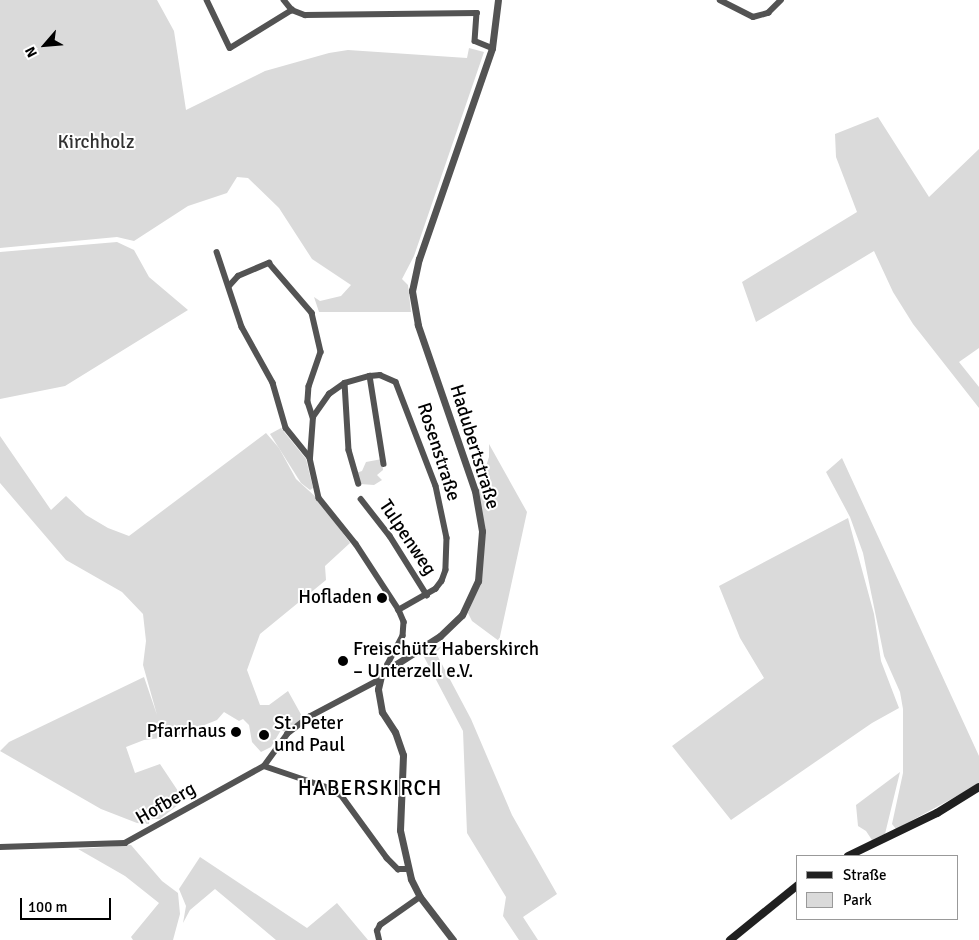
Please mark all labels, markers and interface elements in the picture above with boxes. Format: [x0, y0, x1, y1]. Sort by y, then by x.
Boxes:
north arrow [20, 20, 70, 70]
text: N [21, 44, 41, 60]
park label: Kirchholz [57, 132, 135, 154]
street label: Hadubertstraße [444, 382, 504, 512]
street label: Rosenstraße [411, 400, 465, 504]
street label: Tulpenweg [373, 496, 441, 580]
place label: Hofladen [298, 587, 372, 609]
marker: Hofladen [376, 592, 388, 604]
place label: Freischütz Haberskirch – Unterzell e.V. [353, 639, 539, 683]
marker: Freischütz Haberskirch – Unterzell e.V. [337, 655, 349, 667]
place label: St. Peter und Paul [274, 713, 345, 757]
place label: Pfarrhaus [146, 721, 226, 743]
marker: Pfarrhaus [230, 726, 242, 738]
marker: St. Peter und Paul [258, 729, 270, 741]
district label: HABERSKIRCH [296, 775, 444, 801]
street label: Hofberg [132, 778, 200, 830]
legend [796, 855, 959, 920]
text: Straße [843, 866, 887, 884]
scale bar [22, 888, 114, 920]
text: Park [843, 891, 872, 909]
text: 100 m [28, 898, 68, 916]

